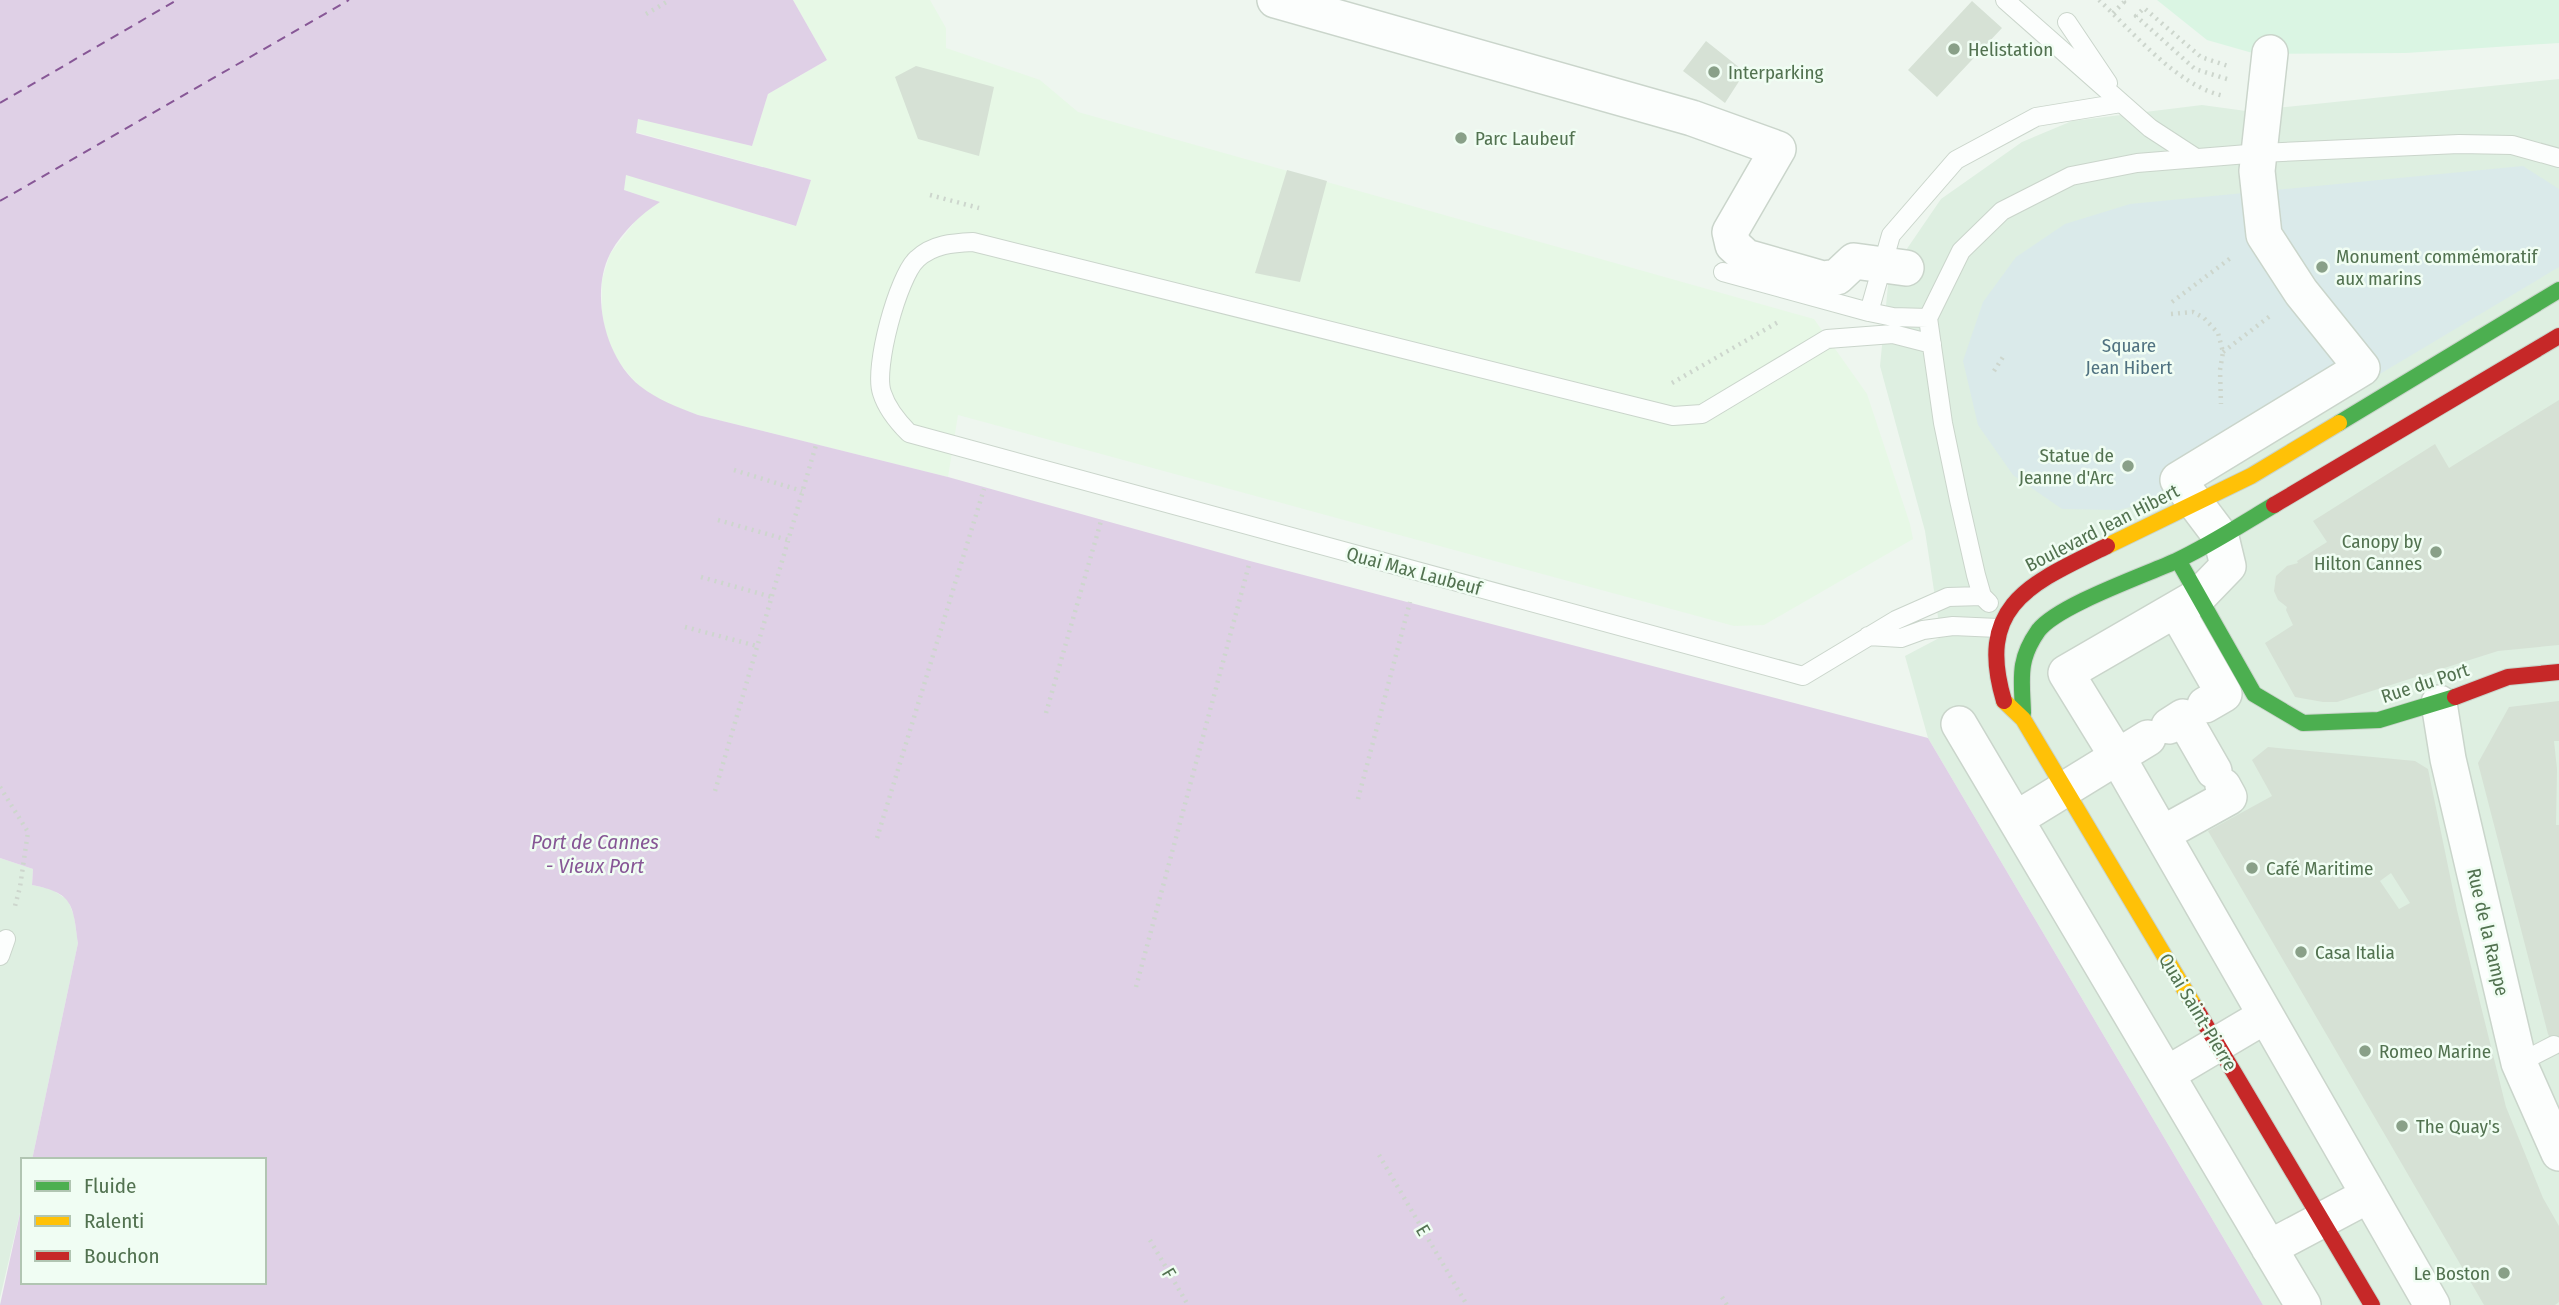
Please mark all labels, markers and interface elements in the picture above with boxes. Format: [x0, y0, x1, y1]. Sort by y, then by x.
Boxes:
place label: Helistation [1968, 38, 2053, 61]
marker: Helistation [1946, 41, 1962, 57]
place label: Interparking [1728, 61, 1823, 84]
marker: Interparking [1706, 64, 1722, 80]
place label: Parc Laubeuf [1475, 127, 1576, 150]
marker: Parc Laubeuf [1453, 130, 1469, 146]
place label: Monument commémoratif aux marins [2336, 245, 2538, 290]
marker: Monument commémoratif aux marins [2314, 259, 2330, 275]
park label: Square Jean Hibert [2086, 334, 2173, 379]
place label: Statue de Jeanne d'Arc [2019, 444, 2114, 489]
marker: Statue de Jeanne d'Arc [2120, 458, 2136, 474]
street label: Boulevard Jean Hibert [2021, 479, 2183, 577]
place label: Canopy by Hilton Cannes [2314, 530, 2423, 575]
street label: Quai Max Laubeuf [1344, 542, 1485, 600]
marker: Canopy by Hilton Cannes [2428, 544, 2444, 560]
street label: Rue du Port [2378, 658, 2473, 708]
water label: Port de Cannes - Vieux Port [531, 829, 659, 879]
place label: Café Maritime [2266, 857, 2373, 880]
marker: Café Maritime [2244, 860, 2260, 876]
street label: Rue de la Rampe [2462, 866, 2514, 998]
place label: Casa Italia [2315, 941, 2395, 964]
marker: Casa Italia [2293, 944, 2309, 960]
street label: Quai Saint-Pierre [2154, 949, 2242, 1075]
place label: Romeo Marine [2379, 1040, 2491, 1063]
marker: Romeo Marine [2357, 1043, 2373, 1059]
place label: The Quay's [2416, 1115, 2500, 1138]
marker: The Quay's [2394, 1118, 2410, 1134]
legend [21, 1158, 266, 1284]
text: Fluide [84, 1173, 136, 1199]
text: Ralenti [84, 1208, 144, 1234]
street label: E [1411, 1220, 1435, 1240]
text: Bouchon [84, 1243, 160, 1269]
place label: Le Boston [2414, 1262, 2490, 1285]
street label: F [1157, 1264, 1181, 1282]
marker: Le Boston [2496, 1265, 2512, 1281]

